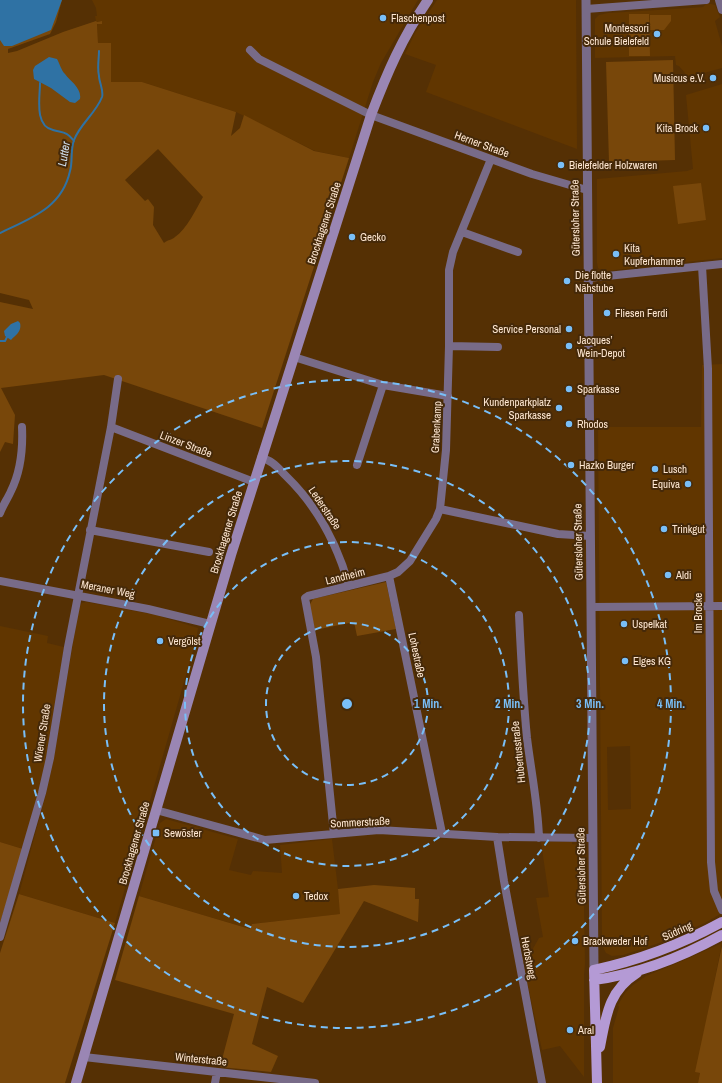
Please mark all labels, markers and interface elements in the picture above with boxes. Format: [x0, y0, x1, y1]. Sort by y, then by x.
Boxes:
place label: Flaschenpost [391, 11, 445, 25]
marker: Flaschenpost [378, 13, 388, 23]
place label: Montessori Schule Bielefeld [584, 21, 649, 48]
marker: Montessori Schule Bielefeld [652, 29, 662, 39]
place label: Musicus e.V. [654, 71, 705, 85]
marker: Musicus e.V. [708, 73, 718, 83]
place label: Kita Brock [656, 121, 698, 135]
marker: Kita Brock [701, 123, 711, 133]
street label: Herner Straße [453, 128, 511, 160]
water label: Lutter [54, 140, 74, 168]
place label: Bielefelder Holzwaren [569, 158, 657, 172]
marker: Bielefelder Holzwaren [556, 160, 566, 170]
street label: Brockhagener Straße [304, 180, 344, 266]
street label: Gütersloher Straße [567, 180, 583, 256]
place label: Gecko [360, 230, 386, 244]
marker: Gecko [347, 232, 357, 242]
place label: Kita Kupferhammer [624, 241, 684, 268]
marker: Kita Kupferhammer [611, 249, 621, 259]
place label: Die flotte Nähstube [575, 268, 614, 295]
marker: Die flotte Nähstube [562, 276, 572, 286]
place label: Fliesen Ferdi [615, 306, 668, 320]
marker: Fliesen Ferdi [602, 308, 612, 318]
place label: Service Personal [492, 322, 561, 336]
marker: Service Personal [564, 324, 574, 334]
place label: Jacques’ Wein-Depot [577, 333, 625, 360]
marker: Jacques’ Wein-Depot [564, 341, 574, 351]
place label: Sparkasse [577, 382, 620, 396]
marker: Sparkasse [564, 384, 574, 394]
place label: Kundenparkplatz Sparkasse [483, 395, 551, 422]
street label: Grabenkamp [428, 401, 444, 453]
marker: Kundenparkplatz Sparkasse [554, 403, 564, 413]
place label: Rhodos [577, 417, 609, 431]
marker: Rhodos [564, 419, 574, 429]
street label: Linzer Straße [158, 428, 214, 460]
place label: Hazko Burger [579, 458, 634, 472]
marker: Hazko Burger [566, 460, 576, 470]
place label: Lusch [663, 462, 687, 476]
marker: Lusch [650, 464, 660, 474]
place label: Equiva [652, 477, 680, 491]
marker: Equiva [683, 479, 693, 489]
street label: Lederstraße [306, 484, 344, 532]
street label: Brockhagener Straße [207, 489, 245, 575]
street label: Gütersloher Straße [570, 504, 586, 580]
place label: Trinkgut [672, 522, 705, 536]
marker: Trinkgut [659, 524, 669, 534]
street label: Landheim [324, 564, 366, 588]
place label: Aldi [675, 568, 692, 582]
marker: Aldi [663, 570, 673, 580]
street label: Meraner Weg [80, 577, 136, 601]
street label: Im Brocke [691, 593, 705, 633]
place label: Uspelkat [632, 617, 668, 631]
marker: Uspelkat [619, 619, 629, 629]
street label: Lohestraße [405, 631, 429, 679]
place label: Vergölst [168, 634, 201, 648]
marker: Vergölst [155, 636, 165, 646]
place label: Elges KG [633, 654, 671, 668]
marker: Elges KG [620, 656, 630, 666]
text: 1 Min. [414, 696, 442, 712]
text: 2 Min. [495, 696, 523, 712]
text: 3 Min. [576, 696, 604, 712]
text: 4 Min. [657, 696, 685, 712]
centre of rings [340, 697, 354, 711]
street label: Wiener Straße [30, 703, 54, 763]
street label: Hubertusstraße [508, 720, 528, 784]
street label: Brockhagener Straße [115, 800, 153, 886]
street label: Sommerstraße [330, 813, 390, 831]
place label: Sewöster [164, 826, 202, 840]
marker: Sewöster [151, 828, 161, 838]
street label: Gütersloher Straße [573, 828, 589, 904]
place label: Tedox [304, 889, 329, 903]
marker: Tedox [291, 891, 301, 901]
street label: Südring [660, 918, 694, 944]
place label: Brackweder Hof [583, 934, 648, 948]
street label: Herbstweg [518, 936, 540, 980]
marker: Brackweder Hof [570, 936, 580, 946]
place label: Aral [577, 1023, 594, 1037]
marker: Aral [565, 1025, 575, 1035]
street label: Winterstraße [174, 1049, 228, 1069]

